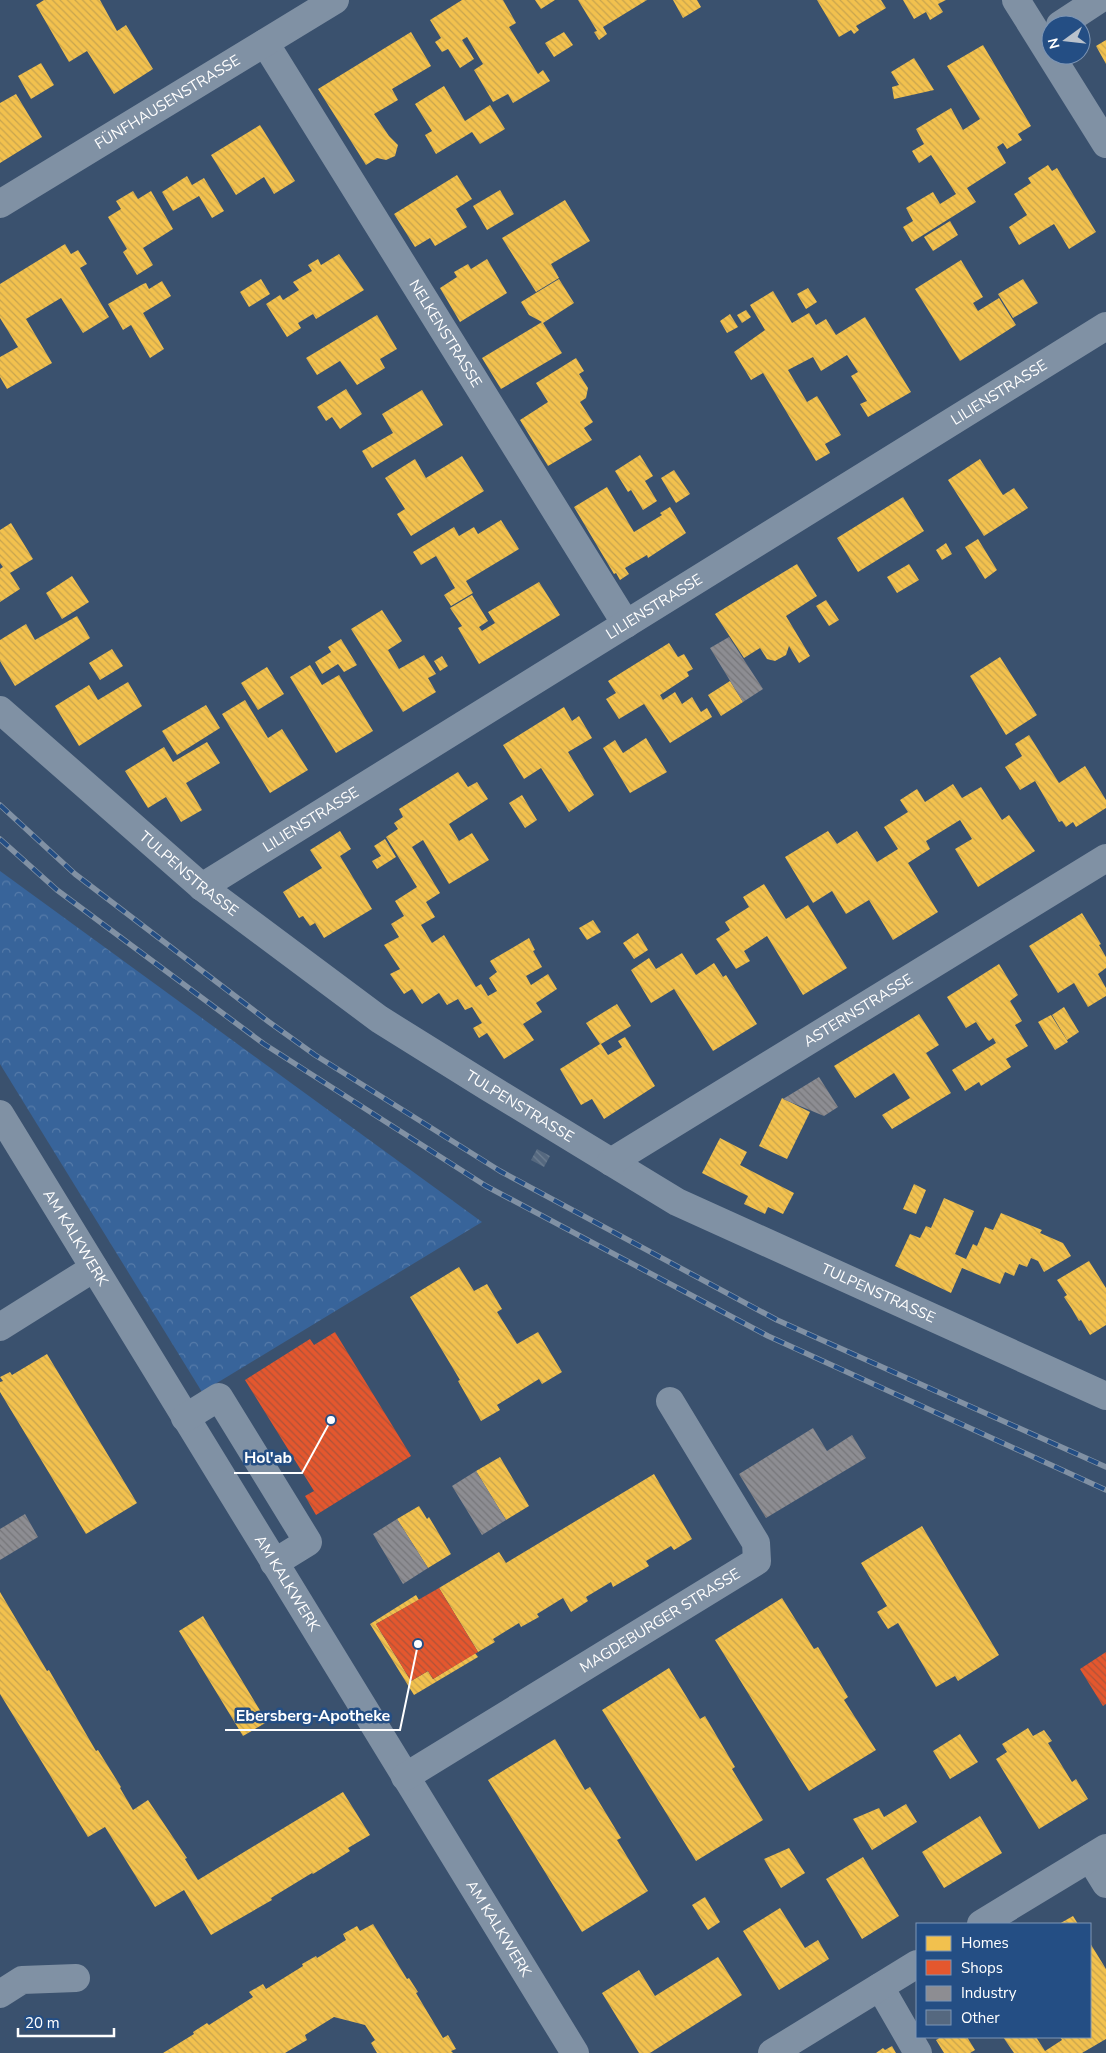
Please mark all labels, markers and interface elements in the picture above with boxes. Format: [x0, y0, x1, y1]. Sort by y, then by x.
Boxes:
north arrow [1041, 15, 1091, 65]
text: N [1043, 36, 1064, 51]
street label: FÜNFHAUSENSTRASSE [91, 50, 244, 154]
street label: NELKENSTRASSE [404, 276, 487, 391]
street label: LILIENSTRASSE [947, 355, 1051, 430]
street label: LILIENSTRASSE [602, 569, 706, 644]
street label: LILIENSTRASSE [259, 782, 363, 857]
street label: TULPENSTRASSE [135, 827, 243, 921]
street label: ASTERNSTRASSE [800, 969, 917, 1051]
street label: TULPENSTRASSE [462, 1066, 578, 1147]
street label: AM KALKWERK [39, 1186, 113, 1290]
street label: TULPENSTRASSE [818, 1258, 939, 1328]
callout: Hol'ab [234, 1442, 302, 1473]
text: Hol'ab [244, 1447, 292, 1469]
street label: AM KALKWERK [250, 1531, 325, 1635]
street label: MAGDEBURGER STRASSE [576, 1564, 744, 1678]
callout: Ebersberg-Apotheke [225, 1699, 400, 1730]
text: Ebersberg-Apotheke [236, 1705, 391, 1727]
street label: AM KALKWERK [462, 1877, 536, 1981]
legend [916, 1923, 1091, 2038]
text: Homes [961, 1933, 1009, 1953]
text: Shops [961, 1958, 1003, 1978]
text: Industry [961, 1983, 1017, 2003]
scale bar [18, 2006, 114, 2038]
text: Other [961, 2008, 1000, 2028]
text: 20 m [25, 2013, 60, 2033]

